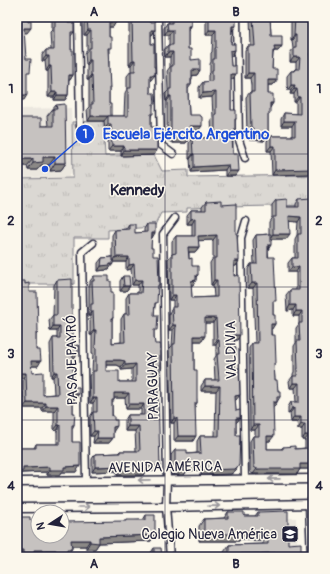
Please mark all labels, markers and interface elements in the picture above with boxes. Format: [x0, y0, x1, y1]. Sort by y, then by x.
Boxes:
text: A [90, 4, 99, 20]
text: B [232, 4, 240, 20]
text: 1 [8, 81, 14, 97]
text: 1 [316, 81, 322, 97]
callout: Escuela Ejército Argentino [75, 120, 277, 147]
text: Escuela Ejército Argentino [103, 125, 269, 144]
text: 1 [83, 127, 87, 142]
district label: Kennedy [110, 181, 165, 200]
text: 2 [7, 213, 15, 229]
text: 2 [315, 213, 323, 229]
street label: PASAJE PAYRÓ [62, 315, 81, 405]
street label: VALDIVIA [222, 321, 240, 379]
text: 3 [7, 346, 15, 362]
text: 3 [315, 346, 323, 362]
street label: PARAGUAY [144, 352, 162, 420]
street label: AVENIDA AMÉRICA [108, 457, 222, 476]
one-way arrow [268, 475, 281, 483]
one-way arrow [138, 477, 151, 484]
text: 4 [7, 478, 15, 494]
text: 4 [315, 478, 323, 494]
one-way arrow [207, 502, 220, 510]
one-way arrow [77, 503, 90, 511]
north arrow [30, 504, 70, 544]
text: N [33, 520, 48, 531]
school or university icon: Colegio Nueva América [280, 524, 300, 544]
place label: Colegio Nueva América [141, 526, 277, 543]
text: A [90, 556, 99, 572]
text: B [232, 556, 240, 572]

